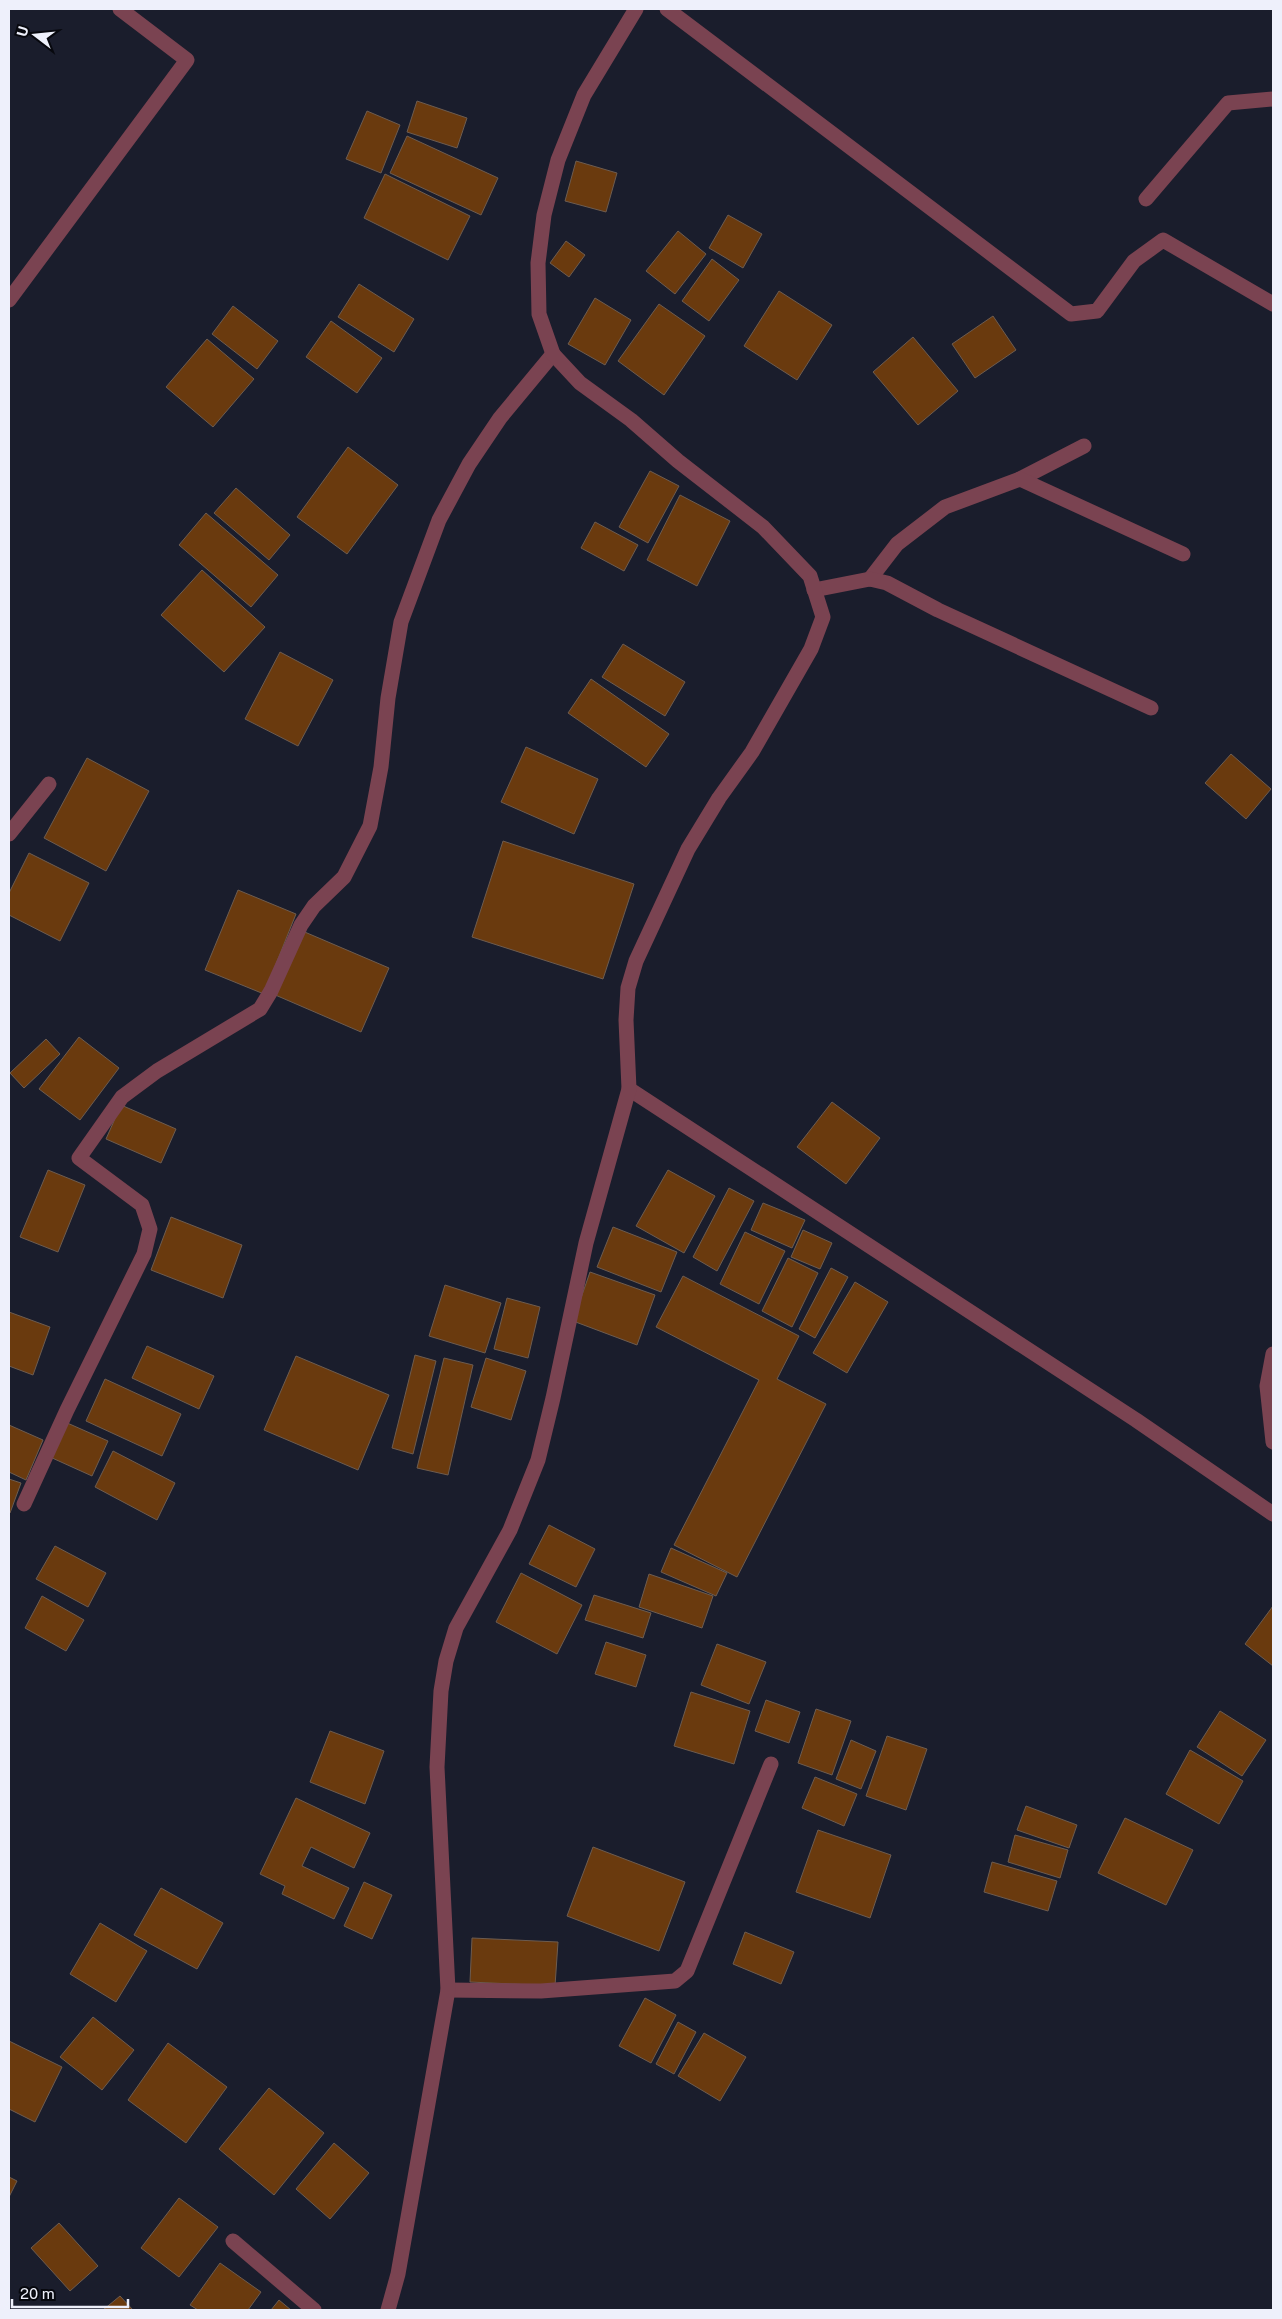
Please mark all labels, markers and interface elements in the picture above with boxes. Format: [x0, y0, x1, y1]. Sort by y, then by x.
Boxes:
north arrow [10, 10, 60, 60]
text: U [13, 24, 32, 38]
scale bar [12, 2276, 129, 2308]
text: 20 m [20, 2285, 55, 2302]

